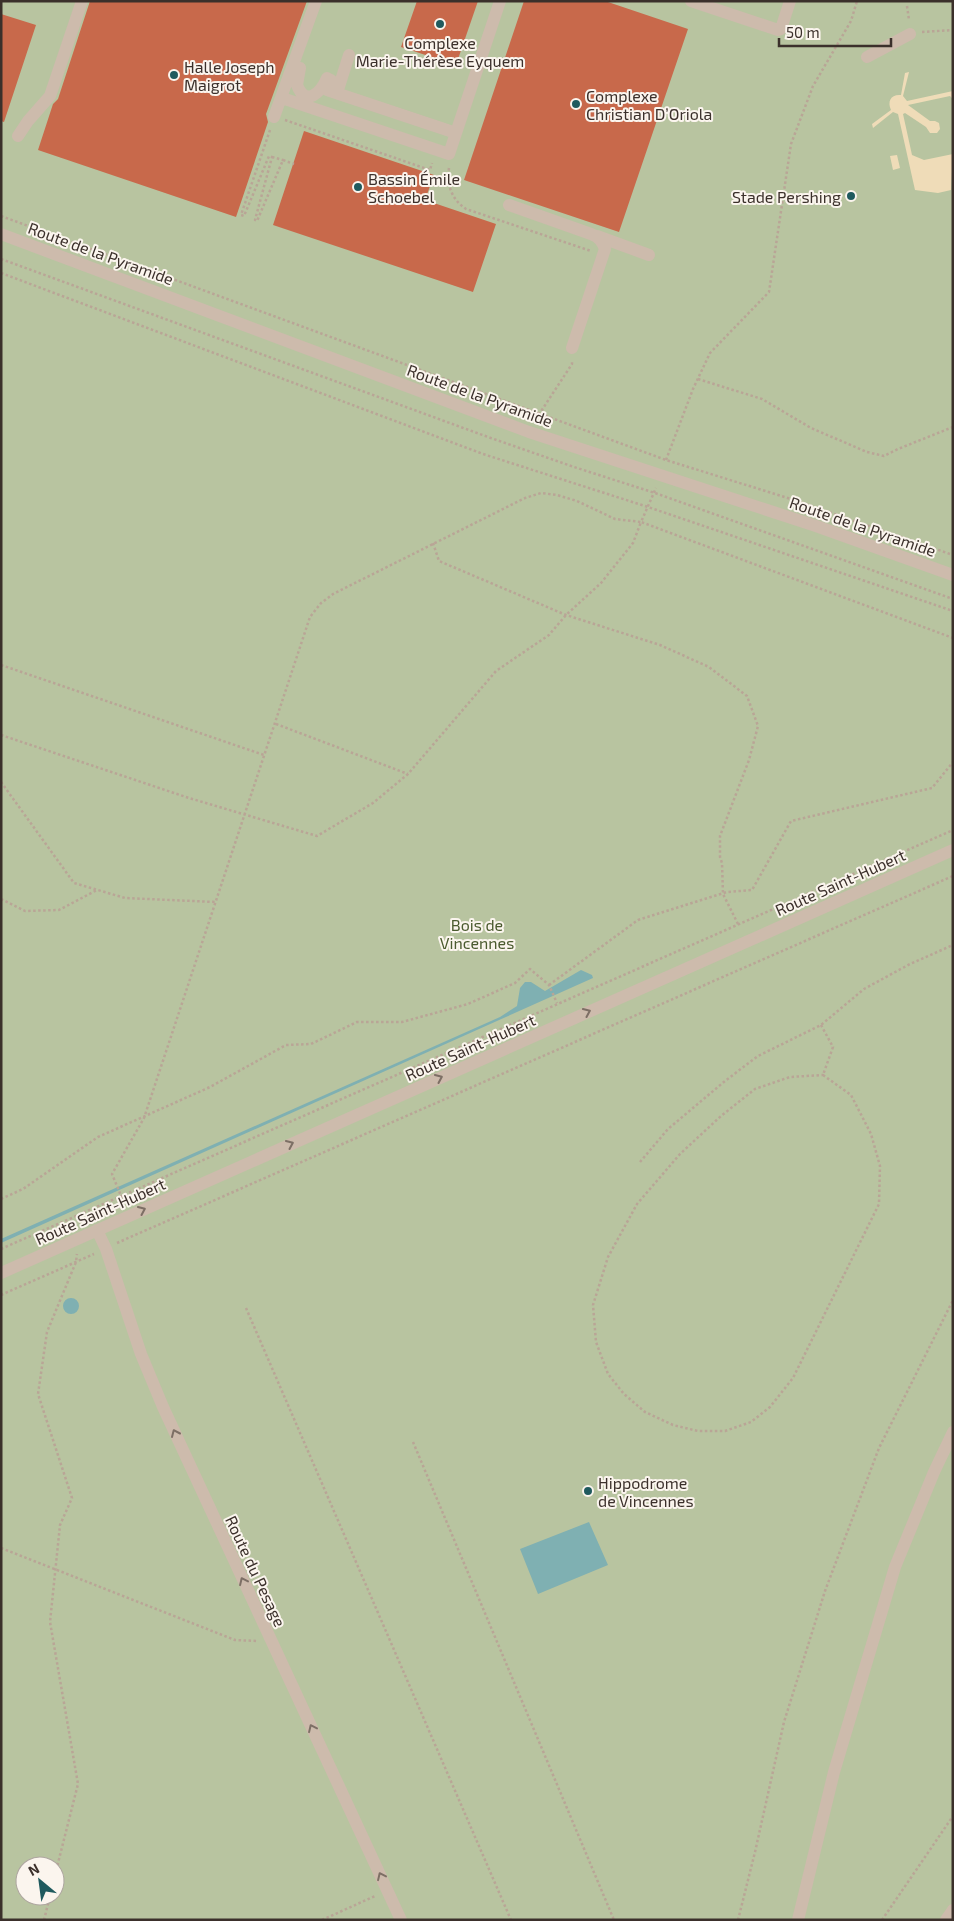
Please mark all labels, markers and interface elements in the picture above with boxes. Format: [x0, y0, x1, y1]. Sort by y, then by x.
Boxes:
scale bar [779, 15, 892, 47]
marker: Complexe Marie-Thérèse Eyquem [434, 18, 446, 30]
text: 50 m [786, 23, 820, 41]
place label: Complexe Marie-Thérèse Eyquem [356, 33, 524, 70]
place label: Halle Joseph Maigrot [184, 57, 275, 94]
marker: Halle Joseph Maigrot [168, 69, 180, 81]
place label: Complexe Christian D’Oriola [586, 86, 712, 123]
marker: Complexe Christian D’Oriola [570, 98, 582, 110]
place label: Bassin Émile Schoebel [368, 169, 460, 206]
marker: Bassin Émile Schoebel [352, 181, 364, 193]
place label: Stade Pershing [732, 187, 841, 206]
marker: Stade Pershing [845, 190, 857, 202]
street label: Route de la Pyramide [26, 218, 176, 288]
street label: Route de la Pyramide [405, 360, 555, 430]
street label: Route de la Pyramide [787, 492, 939, 560]
street label: Route Saint-Hubert [772, 845, 908, 919]
park label: Bois de Vincennes [440, 915, 514, 952]
one-way arrow [582, 1008, 591, 1019]
street label: Route Saint-Hubert [402, 1010, 538, 1084]
one-way arrow [434, 1074, 443, 1085]
one-way arrow [285, 1140, 294, 1151]
street label: Route Saint-Hubert [32, 1174, 168, 1248]
one-way arrow [137, 1206, 146, 1217]
one-way arrow [171, 1429, 182, 1438]
place label: Hippodrome de Vincennes [598, 1473, 694, 1510]
marker: Hippodrome de Vincennes [582, 1485, 594, 1497]
street label: Route du Pesage [222, 1512, 290, 1630]
one-way arrow [239, 1577, 249, 1586]
one-way arrow [308, 1725, 318, 1734]
north arrow [15, 1856, 65, 1906]
text: N [25, 1859, 42, 1879]
one-way arrow [376, 1872, 387, 1881]

